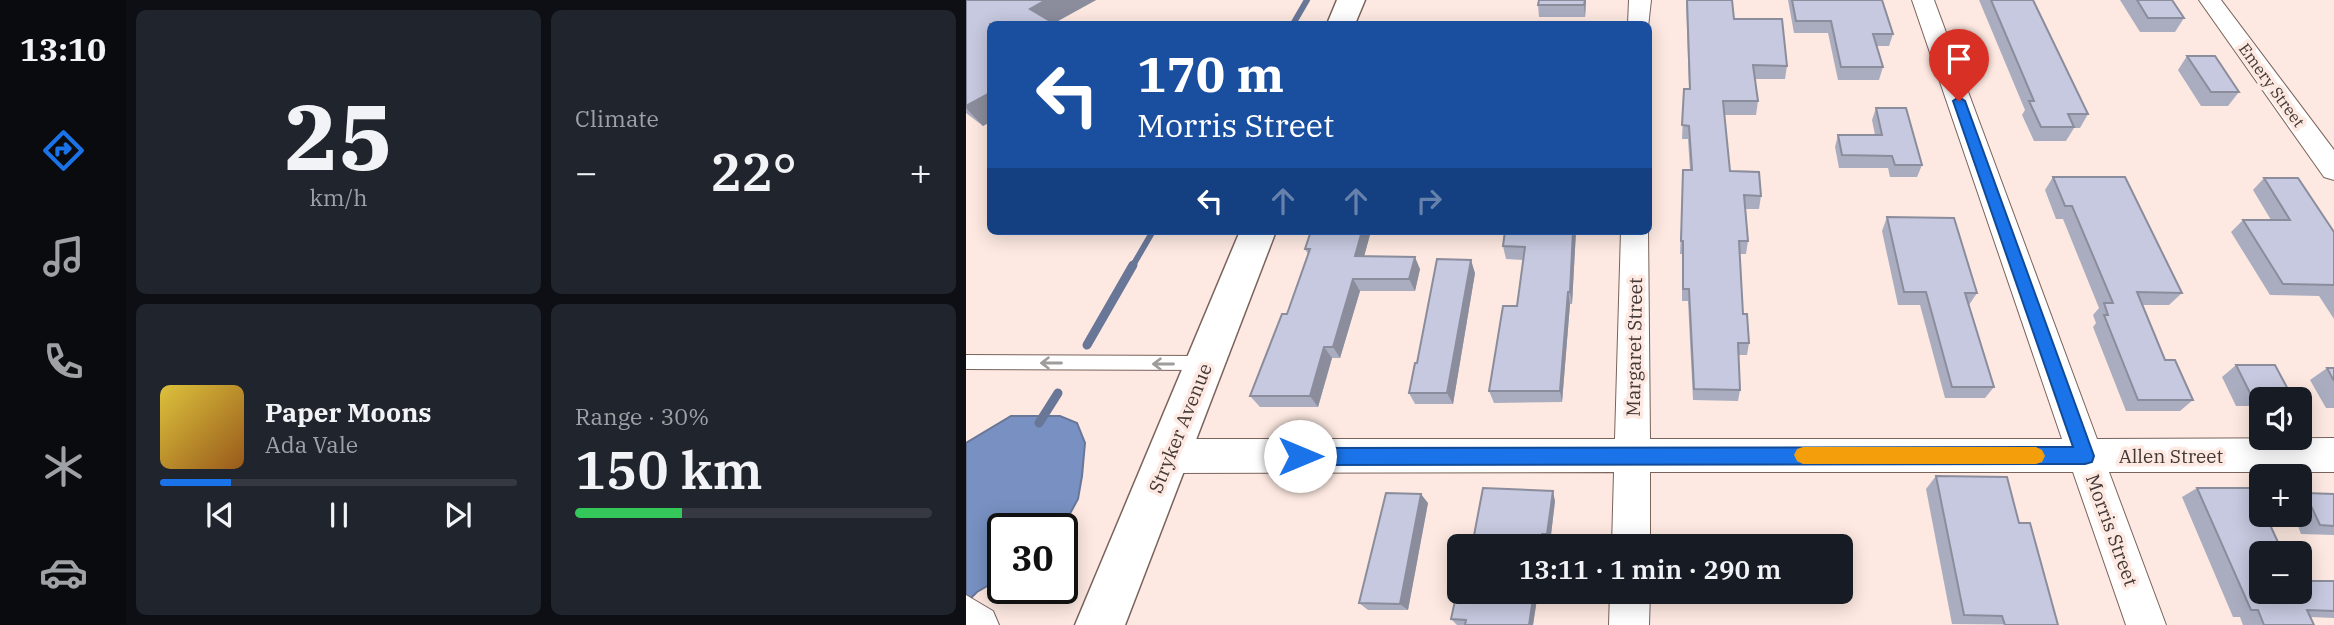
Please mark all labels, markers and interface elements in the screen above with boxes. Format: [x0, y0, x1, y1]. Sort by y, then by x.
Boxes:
text: 13:10 [20, 28, 106, 70]
pin [1929, 29, 1989, 101]
street label: Emery Street [2235, 39, 2309, 131]
icon: arrive [1940, 40, 1978, 78]
text: 170 m [1137, 42, 1284, 105]
icon: left [1022, 49, 1113, 140]
text: 25 [284, 77, 393, 195]
text: Climate [575, 103, 659, 133]
text: Morris Street [1137, 104, 1334, 146]
icon: directions [39, 126, 88, 175]
text: 22° [710, 138, 797, 205]
text: − [575, 147, 598, 196]
text: + [909, 147, 932, 196]
text: km/h [309, 182, 368, 212]
icon: left [1191, 182, 1229, 220]
icon: ahead [1264, 182, 1302, 220]
icon: ahead [1337, 182, 1375, 220]
icon: right [1410, 182, 1448, 220]
icon: music [39, 232, 88, 281]
street label: Margaret Street [1621, 277, 1647, 417]
icon: phone [39, 337, 88, 386]
one-way arrow [1040, 356, 1063, 370]
one-way arrow [1152, 357, 1175, 370]
street label: Stryker Avenue [1143, 360, 1217, 496]
map controls [2249, 387, 2312, 604]
button: sound [2249, 387, 2312, 450]
text: Paper Moons [265, 395, 432, 429]
text: Range · 30% [575, 401, 709, 431]
position arrow [1263, 419, 1337, 493]
text: Ada Vale [265, 429, 358, 459]
text: 150 km [575, 436, 763, 503]
icon: climate [39, 442, 88, 491]
street label: Allen Street [2119, 444, 2223, 468]
button: + [2249, 464, 2312, 527]
street label: Morris Street [2081, 471, 2143, 589]
icon: previous [201, 496, 239, 534]
icon: pause [320, 496, 358, 534]
icon: next [439, 496, 477, 534]
speed limit sign: 30 [987, 513, 1078, 604]
button: − [2249, 541, 2312, 604]
icon: car [39, 548, 88, 597]
text: 13:11 · 1 min · 290 m [1519, 552, 1781, 586]

